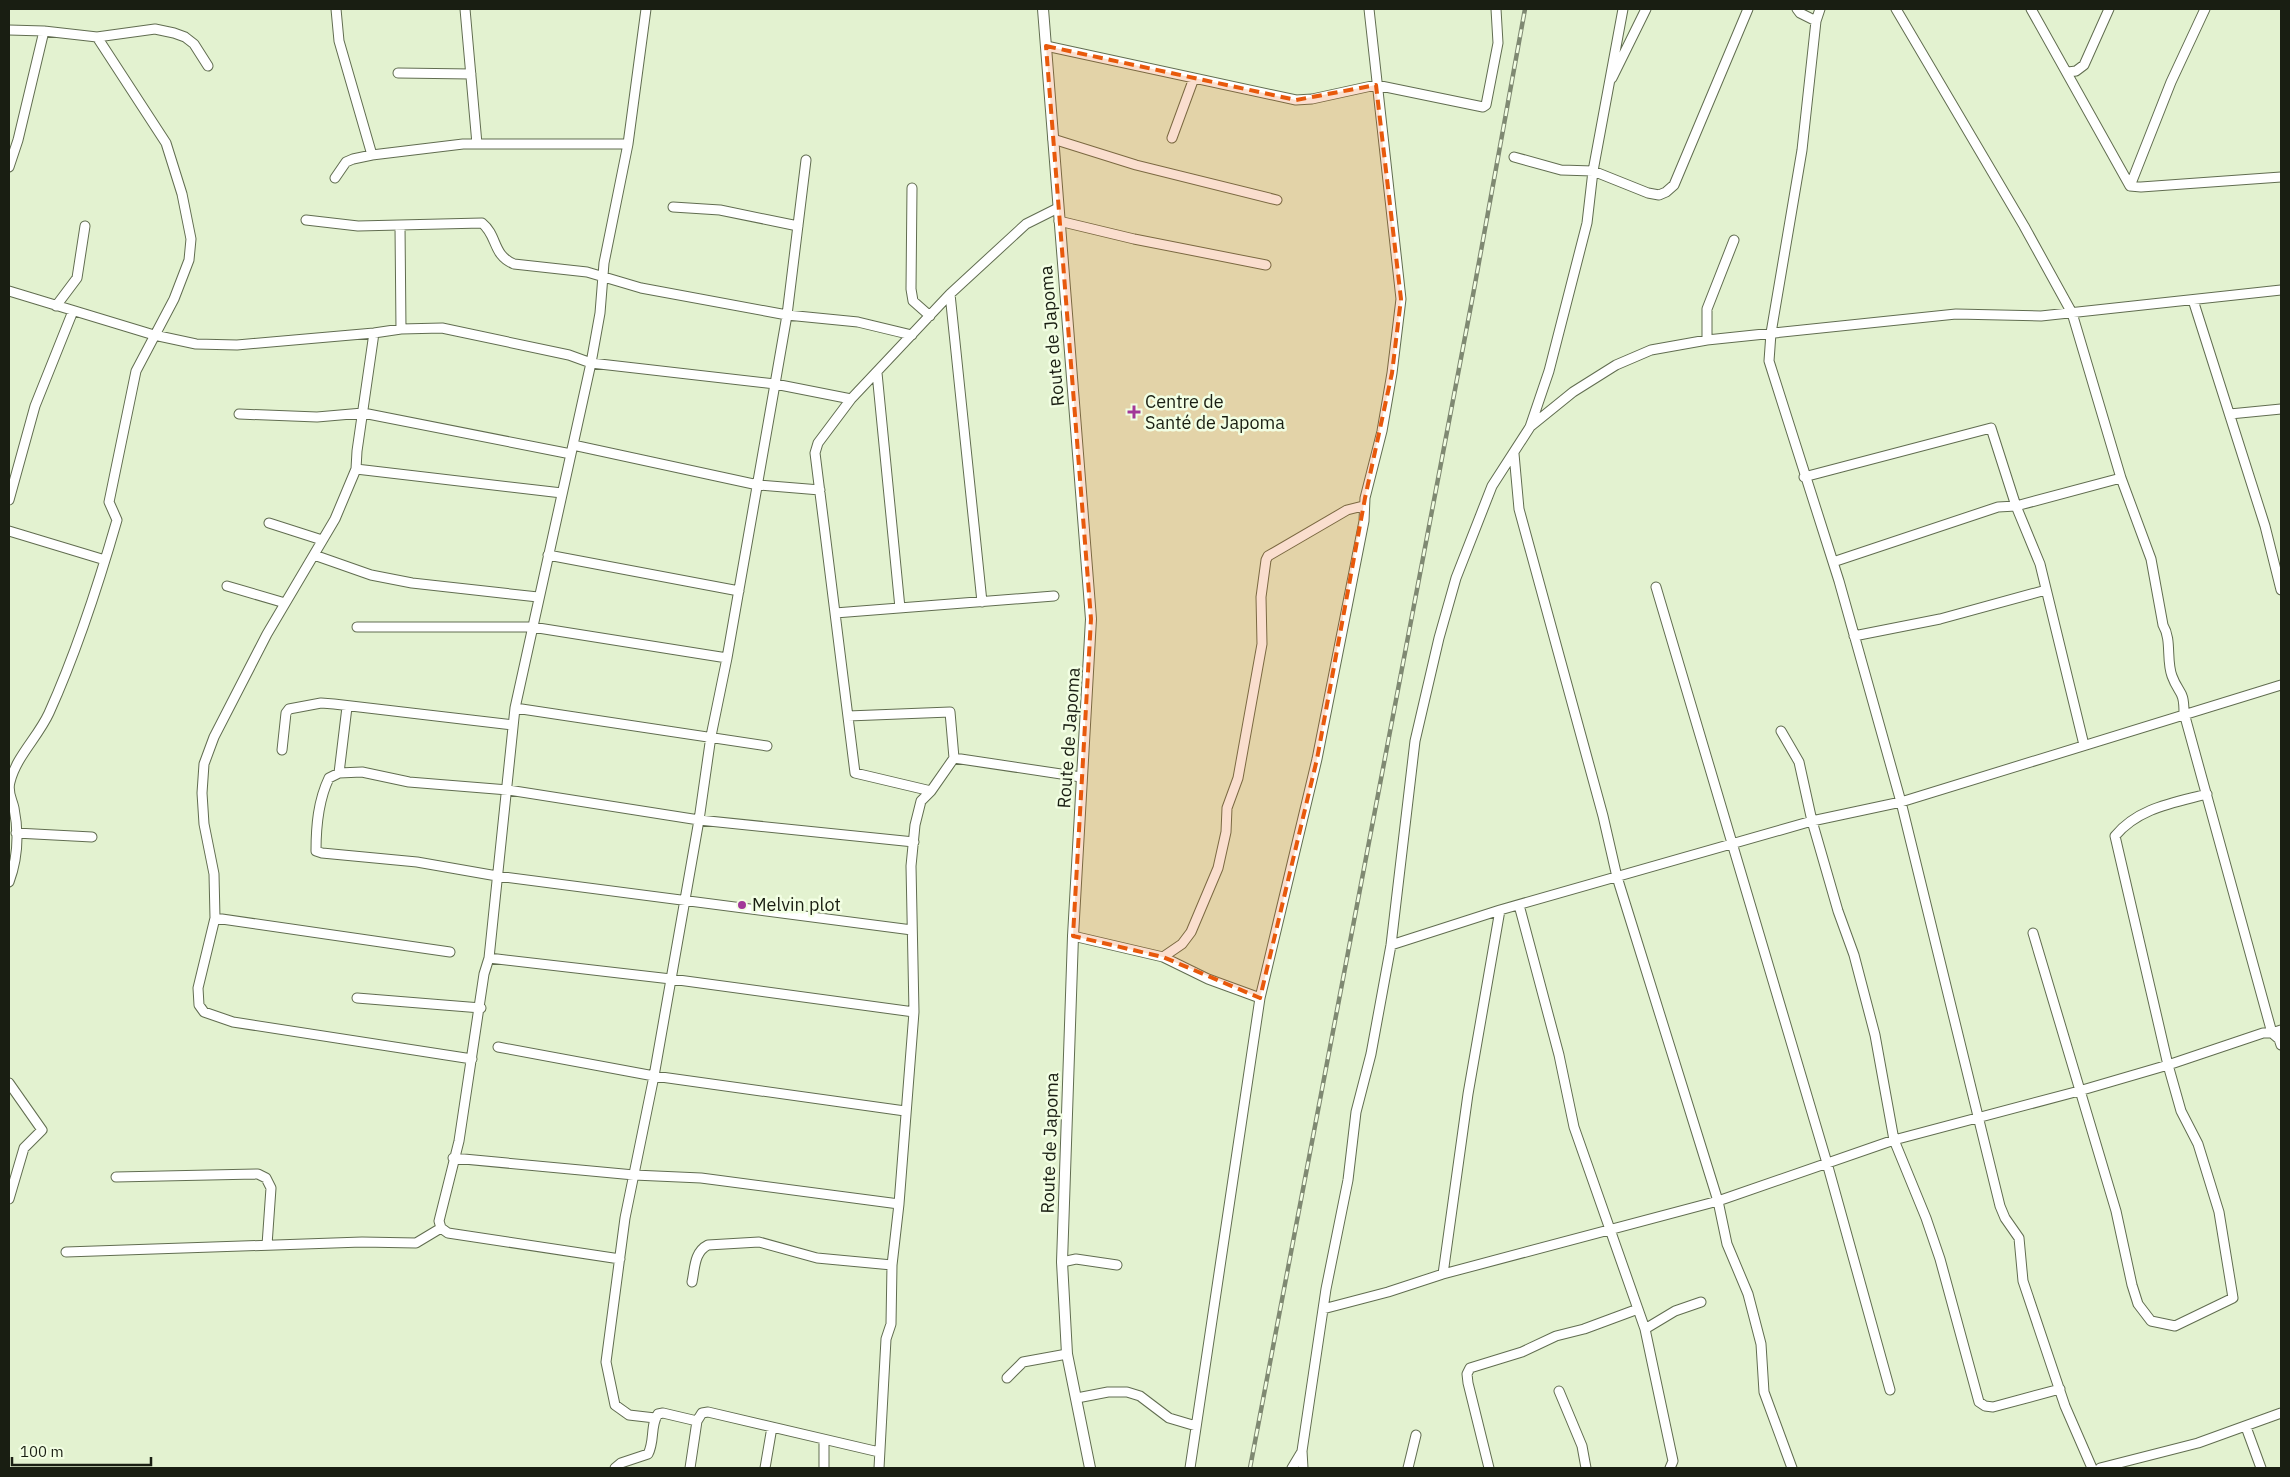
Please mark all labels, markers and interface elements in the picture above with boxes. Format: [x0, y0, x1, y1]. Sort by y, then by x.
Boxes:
street label: Route de Japoma [1034, 264, 1069, 407]
place label: Centre de Santé de Japoma [1145, 390, 1285, 434]
marker: Centre de Santé de Japoma [1127, 405, 1141, 419]
street label: Route de Japoma [1052, 666, 1085, 809]
place label: Melvin plot [752, 893, 841, 916]
marker: Melvin plot [736, 899, 748, 911]
street label: Route de Japoma [1036, 1072, 1063, 1214]
scale bar [12, 1434, 151, 1466]
text: 100 m [20, 1442, 64, 1461]

